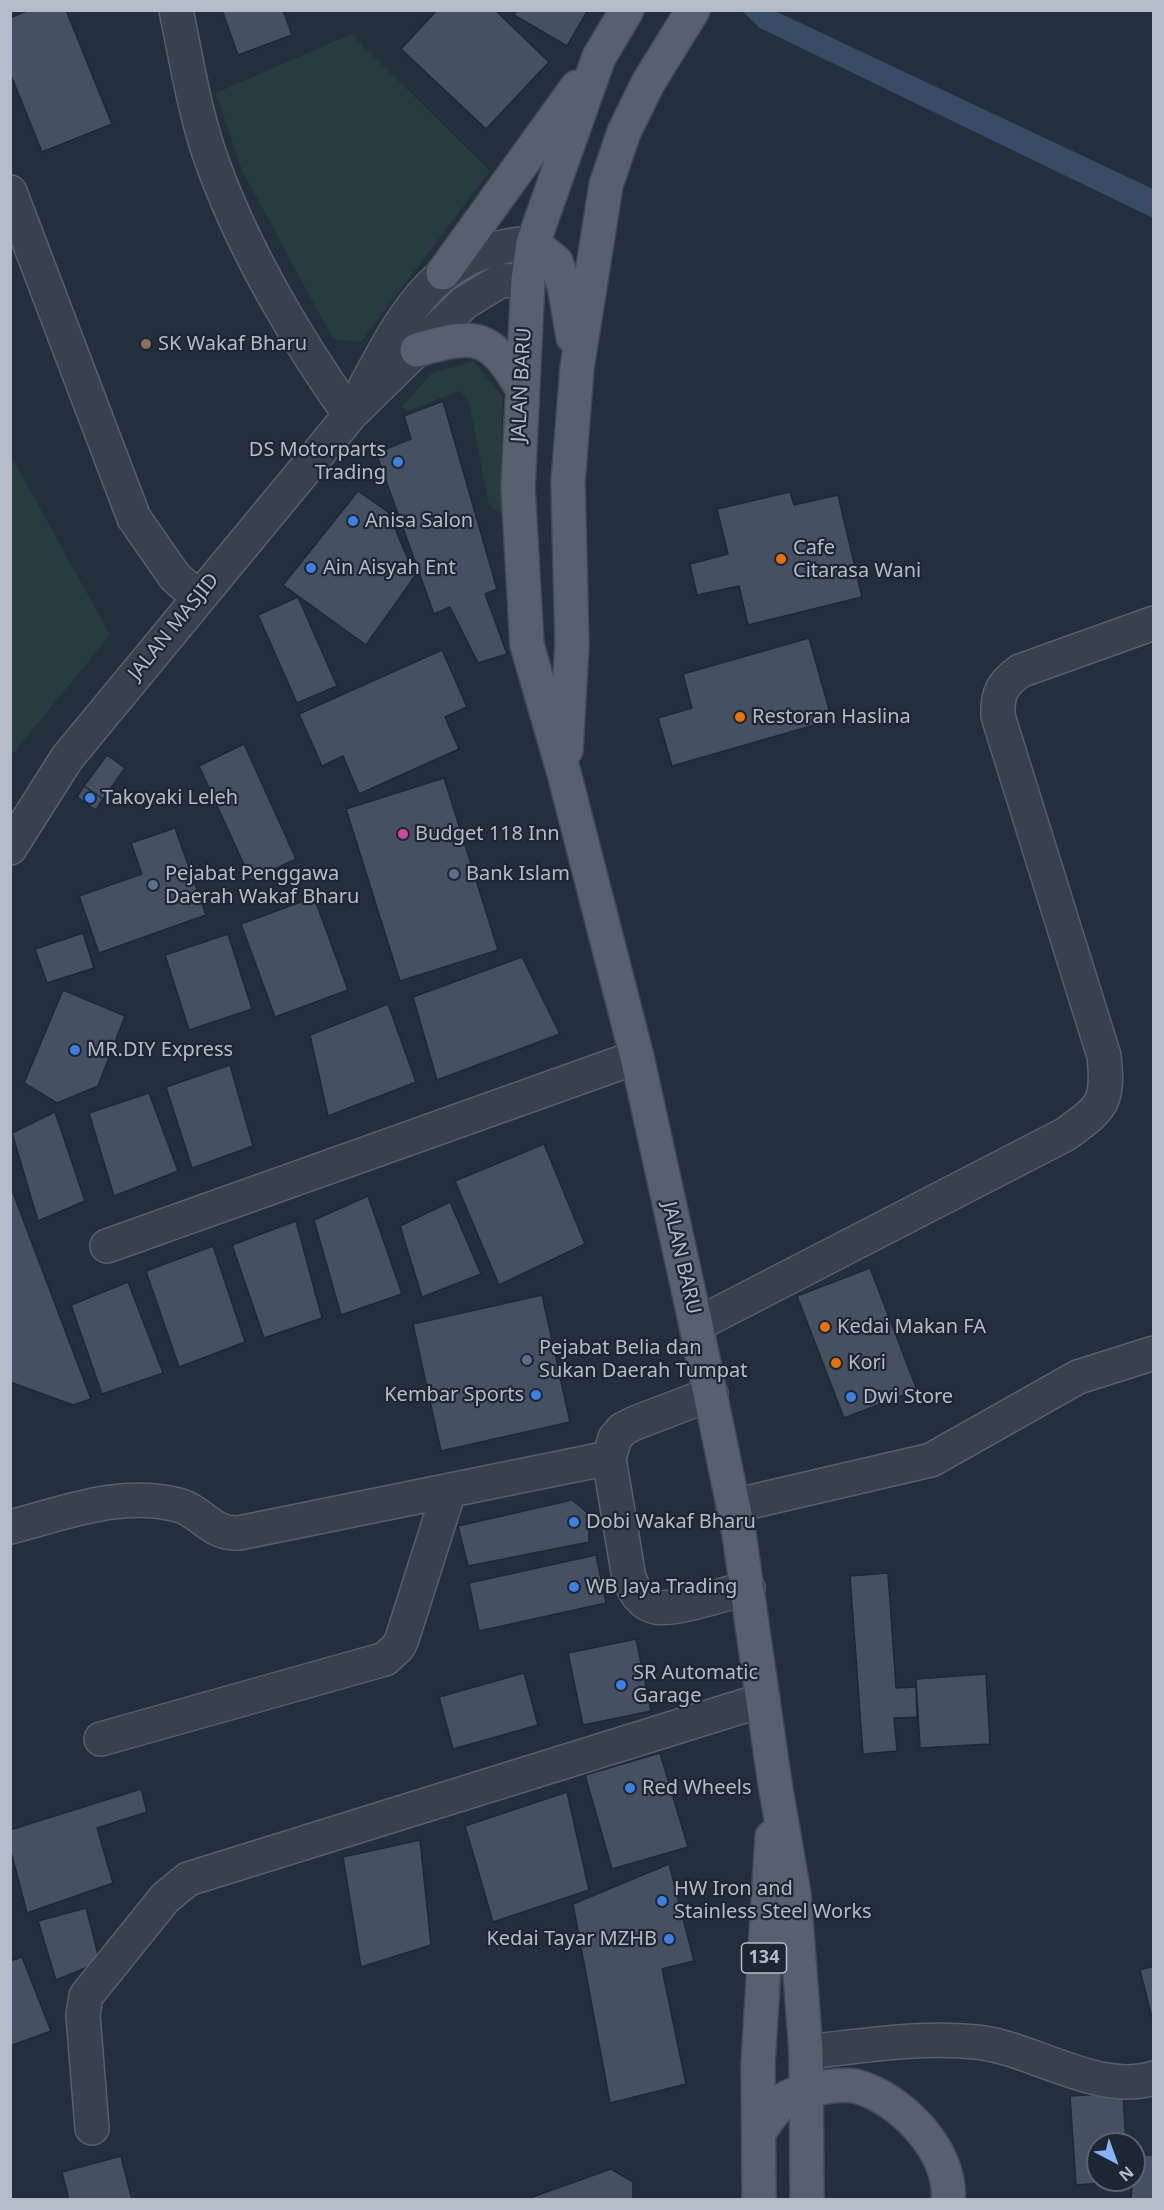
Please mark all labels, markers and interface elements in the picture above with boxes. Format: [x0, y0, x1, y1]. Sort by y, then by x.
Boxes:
street label: JALAN BARU [507, 327, 537, 443]
place label: SK Wakaf Bharu [158, 332, 307, 356]
marker: SK Wakaf Bharu [139, 337, 153, 351]
place label: DS Motorparts Trading [249, 438, 386, 485]
marker: DS Motorparts Trading [391, 455, 405, 469]
place label: Anisa Salon [365, 509, 473, 533]
marker: Anisa Salon [346, 514, 360, 528]
place label: Cafe Citarasa Wani [793, 536, 921, 583]
marker: Cafe Citarasa Wani [774, 552, 788, 566]
place label: Ain Aisyah Ent [323, 556, 456, 580]
marker: Ain Aisyah Ent [304, 561, 318, 575]
street label: JALAN MASJID [124, 569, 224, 685]
place label: Restoran Haslina [752, 705, 911, 729]
marker: Restoran Haslina [733, 710, 747, 724]
place label: Takoyaki Leleh [102, 786, 238, 810]
marker: Takoyaki Leleh [83, 791, 97, 805]
place label: Budget 118 Inn [415, 822, 560, 846]
marker: Budget 118 Inn [396, 827, 410, 841]
place label: Pejabat Penggawa Daerah Wakaf Bharu [165, 862, 359, 909]
place label: Bank Islam [466, 862, 570, 886]
marker: Bank Islam [447, 867, 461, 881]
marker: Pejabat Penggawa Daerah Wakaf Bharu [146, 878, 160, 892]
place label: MR.DIY Express [87, 1038, 233, 1062]
marker: MR.DIY Express [68, 1043, 82, 1057]
street label: JALAN BARU [656, 1199, 706, 1317]
place label: Kedai Makan FA [837, 1315, 986, 1339]
marker: Kedai Makan FA [818, 1320, 832, 1334]
place label: Pejabat Belia dan Sukan Daerah Tumpat [539, 1336, 747, 1383]
place label: Kori [848, 1351, 886, 1375]
marker: Pejabat Belia dan Sukan Daerah Tumpat [520, 1353, 534, 1367]
marker: Kori [829, 1356, 843, 1370]
place label: Kembar Sports [384, 1383, 524, 1407]
place label: Dwi Store [863, 1385, 953, 1409]
marker: Kembar Sports [529, 1388, 543, 1402]
marker: Dwi Store [844, 1390, 858, 1404]
place label: Dobi Wakaf Bharu [586, 1510, 756, 1534]
marker: Dobi Wakaf Bharu [567, 1515, 581, 1529]
place label: WB Jaya Trading [586, 1575, 737, 1599]
marker: WB Jaya Trading [567, 1580, 581, 1594]
place label: SR Automatic Garage [633, 1661, 758, 1708]
marker: SR Automatic Garage [614, 1678, 628, 1692]
place label: Red Wheels [642, 1776, 751, 1800]
marker: Red Wheels [623, 1781, 637, 1795]
place label: HW Iron and Stainless Steel Works [674, 1877, 872, 1924]
marker: HW Iron and Stainless Steel Works [655, 1894, 669, 1908]
place label: Kedai Tayar MZHB [486, 1927, 657, 1951]
marker: Kedai Tayar MZHB [662, 1932, 676, 1946]
road number: 134 [742, 1943, 786, 1973]
north arrow [1086, 2132, 1146, 2192]
text: N [1114, 2161, 1139, 2187]

